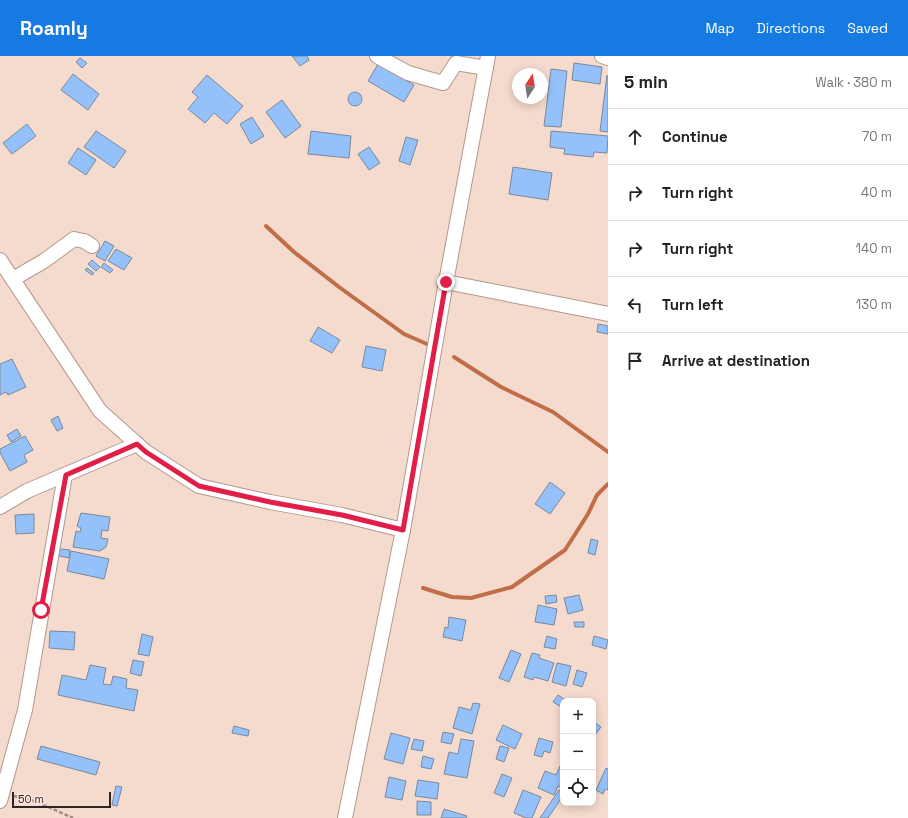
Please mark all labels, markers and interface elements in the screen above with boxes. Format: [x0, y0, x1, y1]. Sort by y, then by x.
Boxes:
text: Roamly [20, 16, 88, 41]
text: Map [705, 19, 735, 37]
text: Directions [757, 19, 825, 37]
text: Saved [847, 19, 888, 37]
north arrow [512, 68, 548, 104]
text: 5 min [624, 71, 668, 93]
text: Walk · 380 m [815, 74, 892, 91]
icon: ahead [624, 126, 646, 148]
text: Continue [662, 127, 728, 146]
text: 70 m [862, 128, 892, 145]
icon: right [624, 182, 646, 204]
text: Turn right [662, 183, 733, 202]
text: 40 m [861, 184, 892, 201]
icon: right [624, 238, 646, 260]
text: Turn right [662, 239, 733, 258]
text: 140 m [856, 240, 892, 257]
route end [437, 273, 455, 291]
icon: left [624, 294, 646, 316]
text: Turn left [662, 295, 724, 314]
text: 130 m [856, 296, 892, 313]
icon: arrive [624, 350, 646, 372]
text: Arrive at destination [662, 351, 810, 370]
route start [32, 601, 50, 619]
map controls [560, 698, 596, 806]
button: + [560, 698, 596, 734]
button: − [560, 734, 596, 770]
button: locate [560, 770, 596, 806]
scale bar [12, 790, 111, 809]
text: 50 m [18, 792, 44, 806]

